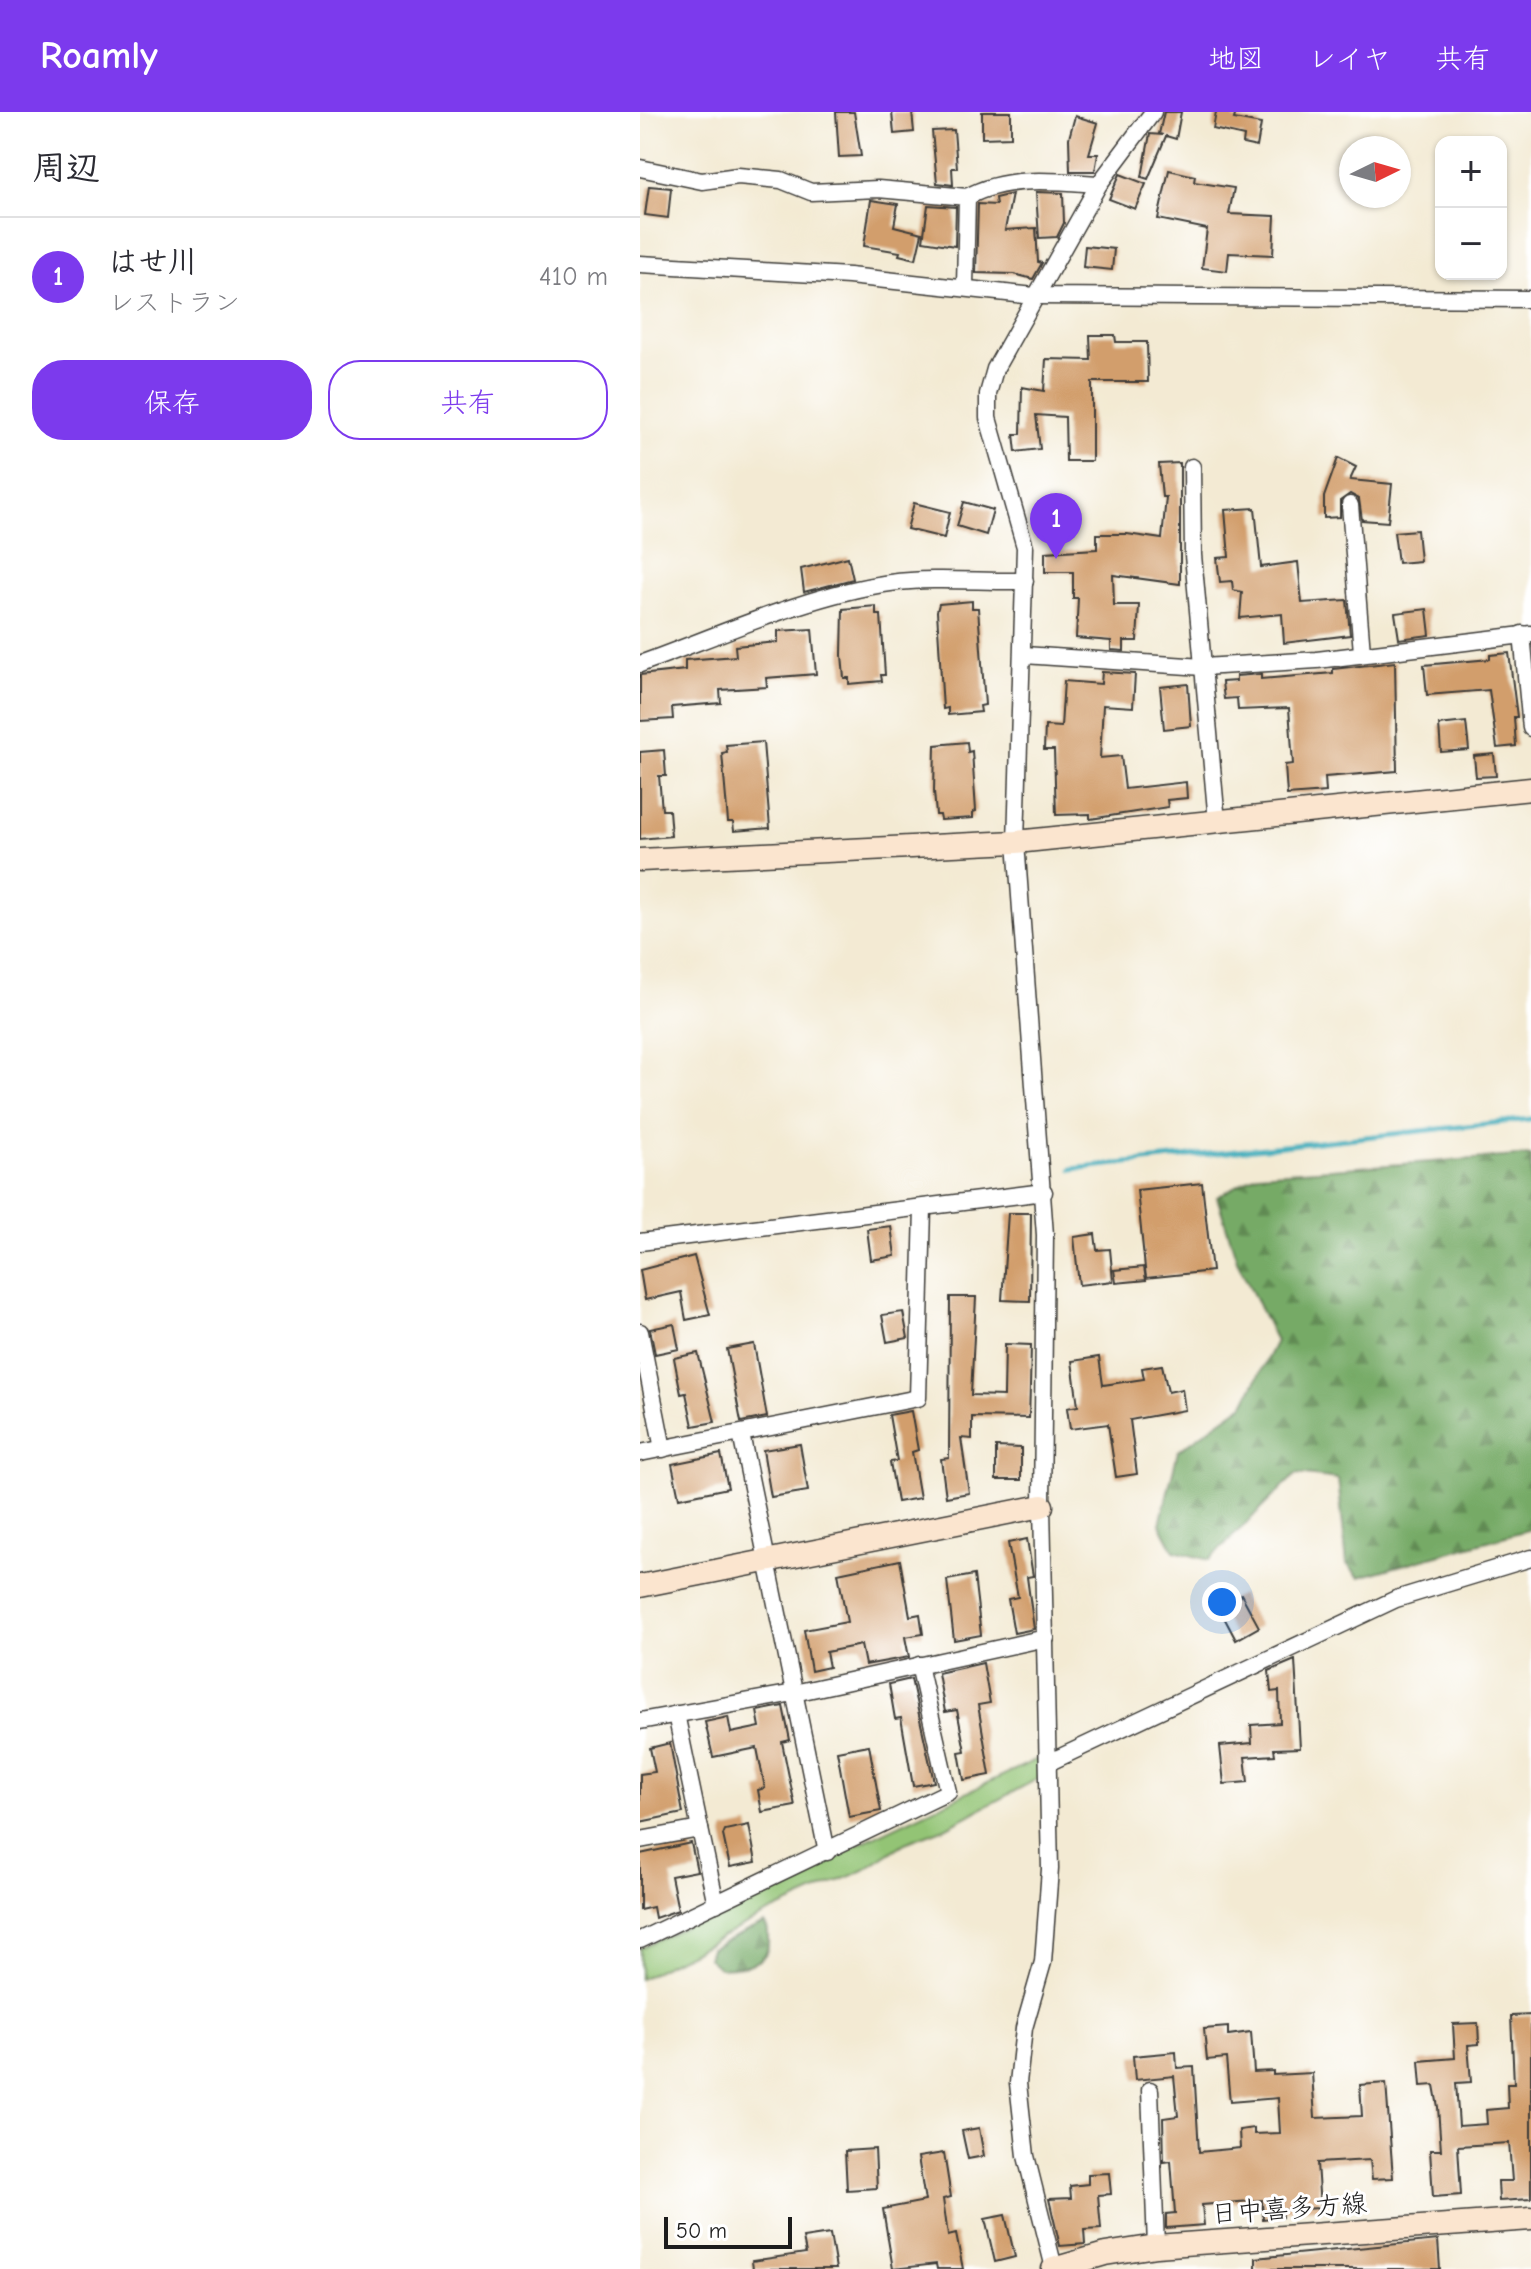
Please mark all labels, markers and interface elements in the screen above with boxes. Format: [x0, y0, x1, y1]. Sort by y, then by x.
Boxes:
text: Roamly [40, 34, 158, 78]
text: 地図 [1208, 43, 1264, 75]
text: レイヤ [1308, 43, 1391, 75]
text: 共有 [1435, 43, 1491, 75]
north arrow [1339, 136, 1411, 208]
map controls [1435, 136, 1507, 280]
button: + [1435, 136, 1507, 208]
text: 周辺 [32, 148, 100, 188]
button: − [1435, 208, 1507, 280]
text: はせ川 [108, 245, 198, 280]
text: 1 [53, 262, 63, 292]
text: 410 m [539, 262, 608, 292]
text: レストラン [108, 288, 240, 318]
button: 保存 [32, 360, 312, 440]
button: 共有 [328, 360, 608, 440]
pin: 1 [1030, 493, 1082, 559]
your location [1202, 1582, 1242, 1622]
street label: 日中喜多方線 [1210, 2189, 1368, 2229]
scale bar [664, 2213, 792, 2249]
text: 50 m [676, 2218, 727, 2244]

